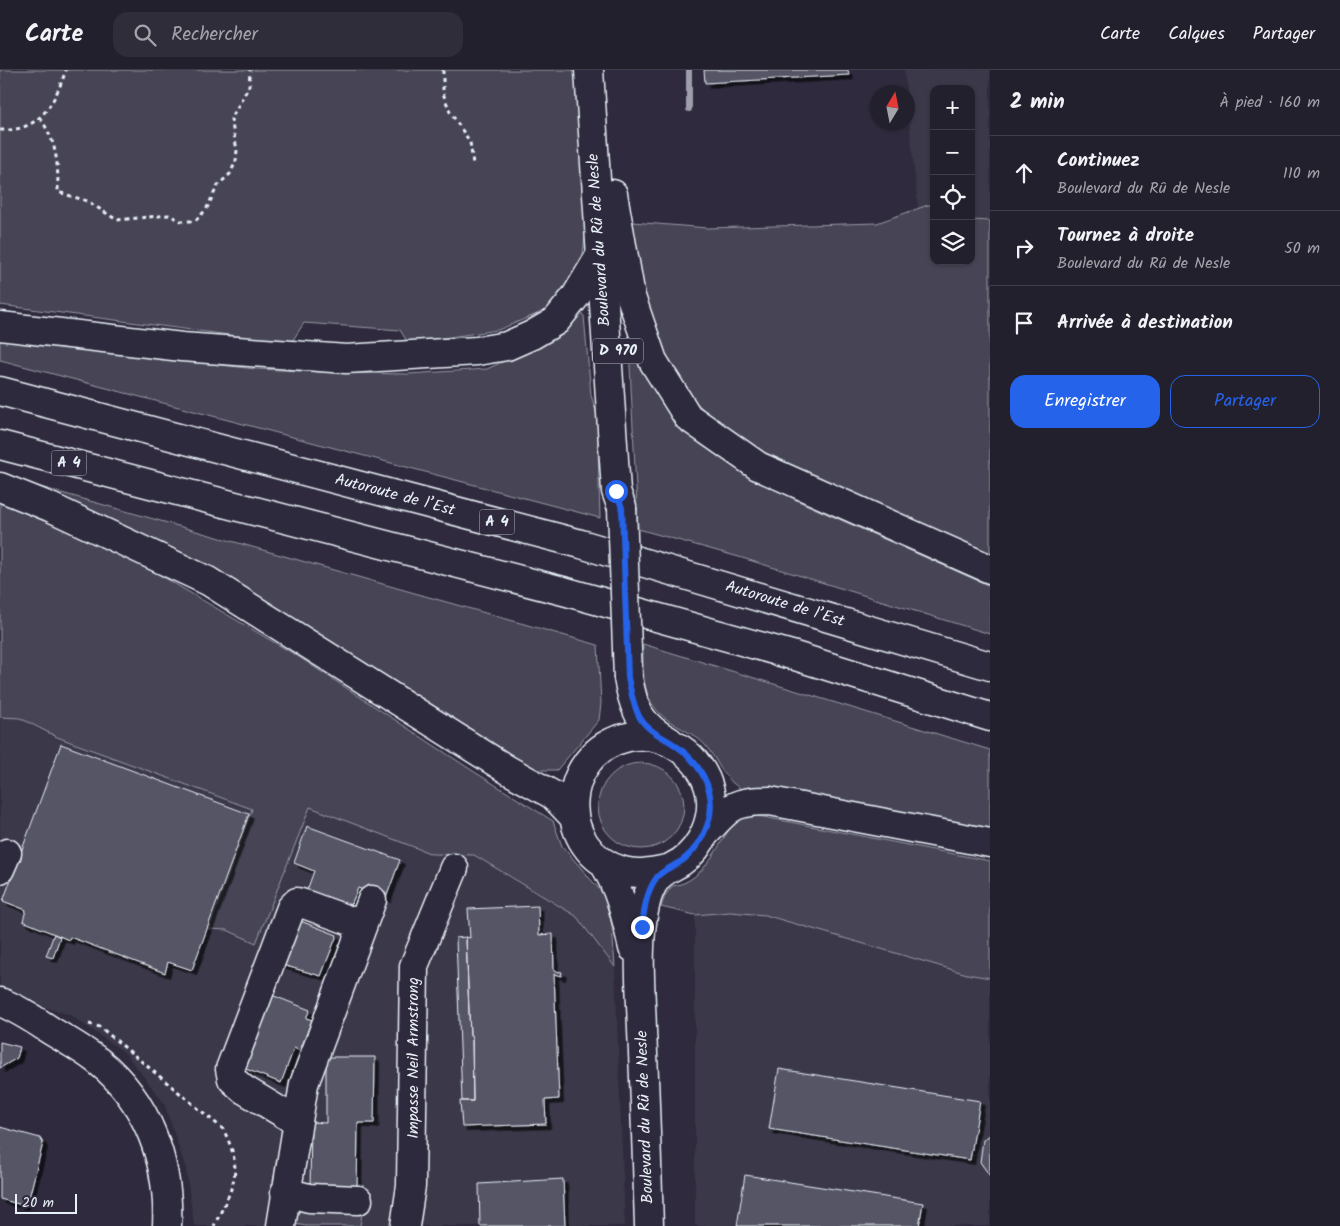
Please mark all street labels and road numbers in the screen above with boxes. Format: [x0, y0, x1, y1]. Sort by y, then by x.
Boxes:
street label: Boulevard du Rû de Nesle [580, 153, 618, 327]
road number: D 970 [593, 338, 643, 364]
road number: A 4 [52, 450, 86, 476]
street label: Autoroute de l’Est [332, 467, 459, 523]
road number: A 4 [480, 510, 514, 534]
street label: Autoroute de l’Est [722, 574, 848, 634]
street label: Impasse Neil Armstrong [401, 977, 426, 1139]
street label: Boulevard du Rû de Nesle [629, 1030, 661, 1204]

